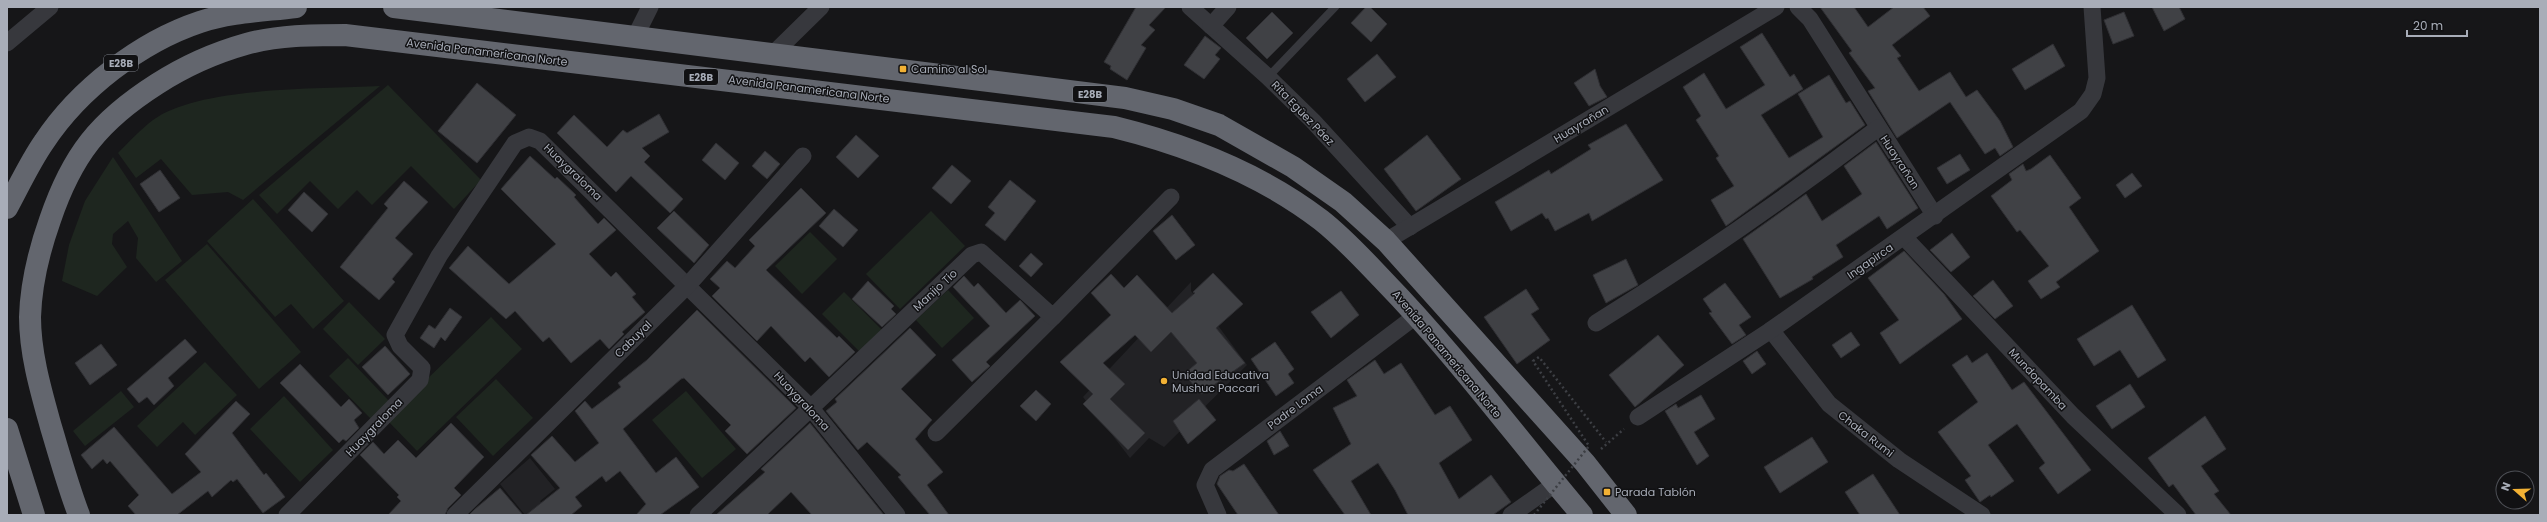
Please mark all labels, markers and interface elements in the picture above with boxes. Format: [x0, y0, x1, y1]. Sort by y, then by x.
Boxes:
scale bar [2407, 12, 2467, 38]
text: 20 m [2413, 17, 2443, 34]
street label: Avenida Panamericana Norte [405, 34, 569, 70]
road number: E28B [104, 55, 138, 71]
place label: Camino al Sol [911, 61, 987, 77]
marker: Camino al Sol [898, 64, 908, 74]
road number: E28B [684, 69, 718, 85]
street label: Avenida Panamericana Norte [727, 71, 891, 107]
street label: Rita Egüez Páez [1268, 77, 1338, 149]
road number: E28B [1073, 86, 1107, 102]
street label: Huayrañan [1551, 101, 1611, 147]
street label: Huayrañan [1877, 132, 1923, 192]
street label: Huaygraloma [540, 140, 606, 204]
street label: Ingapirca [1844, 239, 1896, 283]
street label: Manijo Tio [909, 265, 961, 315]
street label: Avenida Panamericana Norte [1389, 287, 1505, 421]
street label: Cabuyal [611, 317, 655, 361]
street label: Mundopamba [2005, 345, 2071, 413]
place label: Unidad Educativa Mushuc Paccari [1172, 367, 1269, 396]
street label: Huaygraloma [770, 368, 834, 434]
marker: Unidad Educativa Mushuc Paccari [1159, 376, 1169, 386]
street label: Padre Loma [1264, 381, 1326, 433]
street label: Huaygraloma [342, 394, 406, 460]
street label: Chaka Rumi [1835, 407, 1897, 461]
north arrow [2495, 470, 2535, 510]
text: N [2497, 480, 2515, 493]
place label: Parada Tablón [1615, 484, 1696, 500]
marker: Parada Tablón [1602, 487, 1612, 497]

